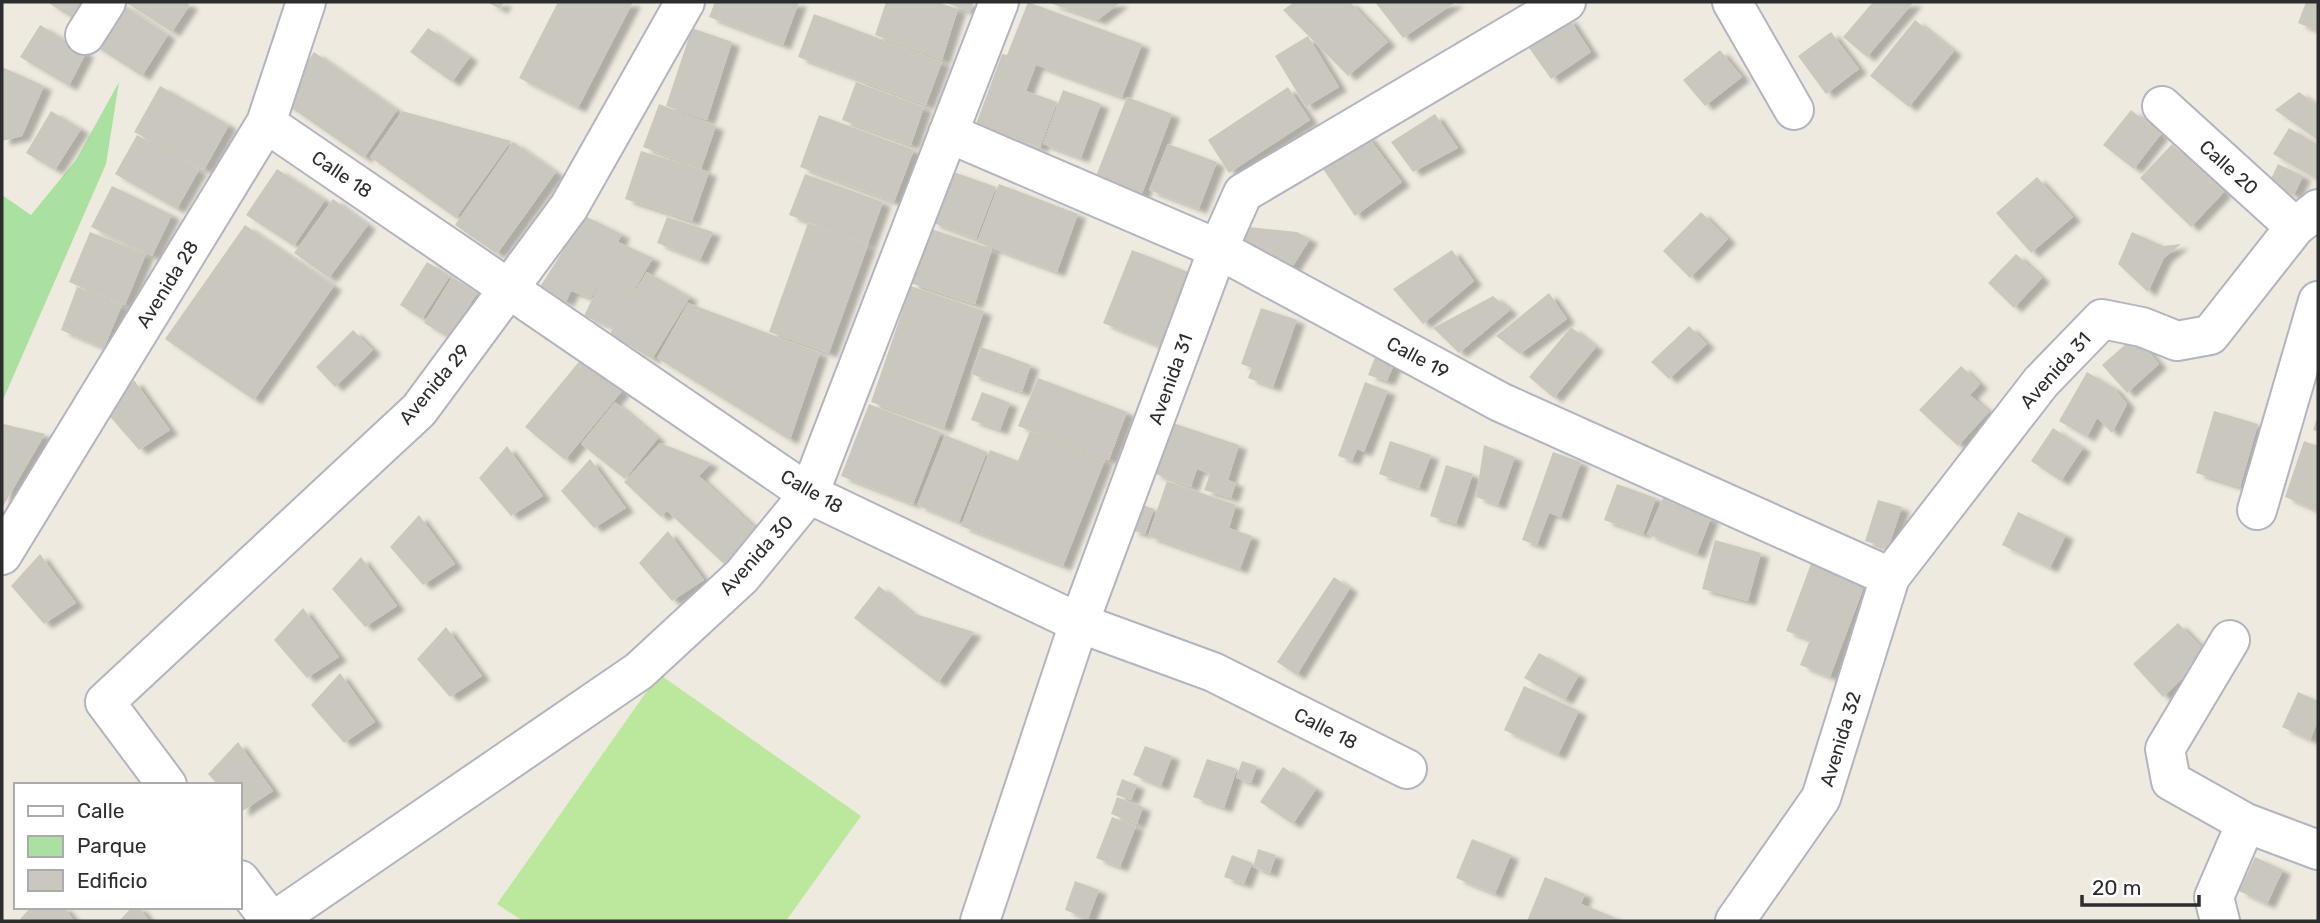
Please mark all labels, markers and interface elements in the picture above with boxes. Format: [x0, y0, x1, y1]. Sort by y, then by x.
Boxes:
street label: Calle 20 [2195, 135, 2263, 200]
street label: Calle 18 [307, 146, 376, 203]
street label: Avenida 28 [132, 236, 203, 332]
street label: Avenida 31 [2015, 327, 2096, 413]
street label: Avenida 31 [1143, 331, 1197, 428]
street label: Calle 19 [1383, 332, 1453, 383]
street label: Avenida 29 [394, 339, 475, 429]
street label: Calle 18 [777, 465, 847, 518]
street label: Avenida 30 [715, 511, 798, 600]
street label: Avenida 32 [1815, 689, 1866, 789]
street label: Calle 18 [1290, 703, 1361, 754]
legend [14, 783, 242, 909]
text: Calle [77, 798, 125, 823]
text: Parque [77, 833, 147, 858]
scale bar [2082, 864, 2199, 908]
text: Edificio [77, 868, 147, 893]
text: 20 m [2092, 875, 2141, 900]

